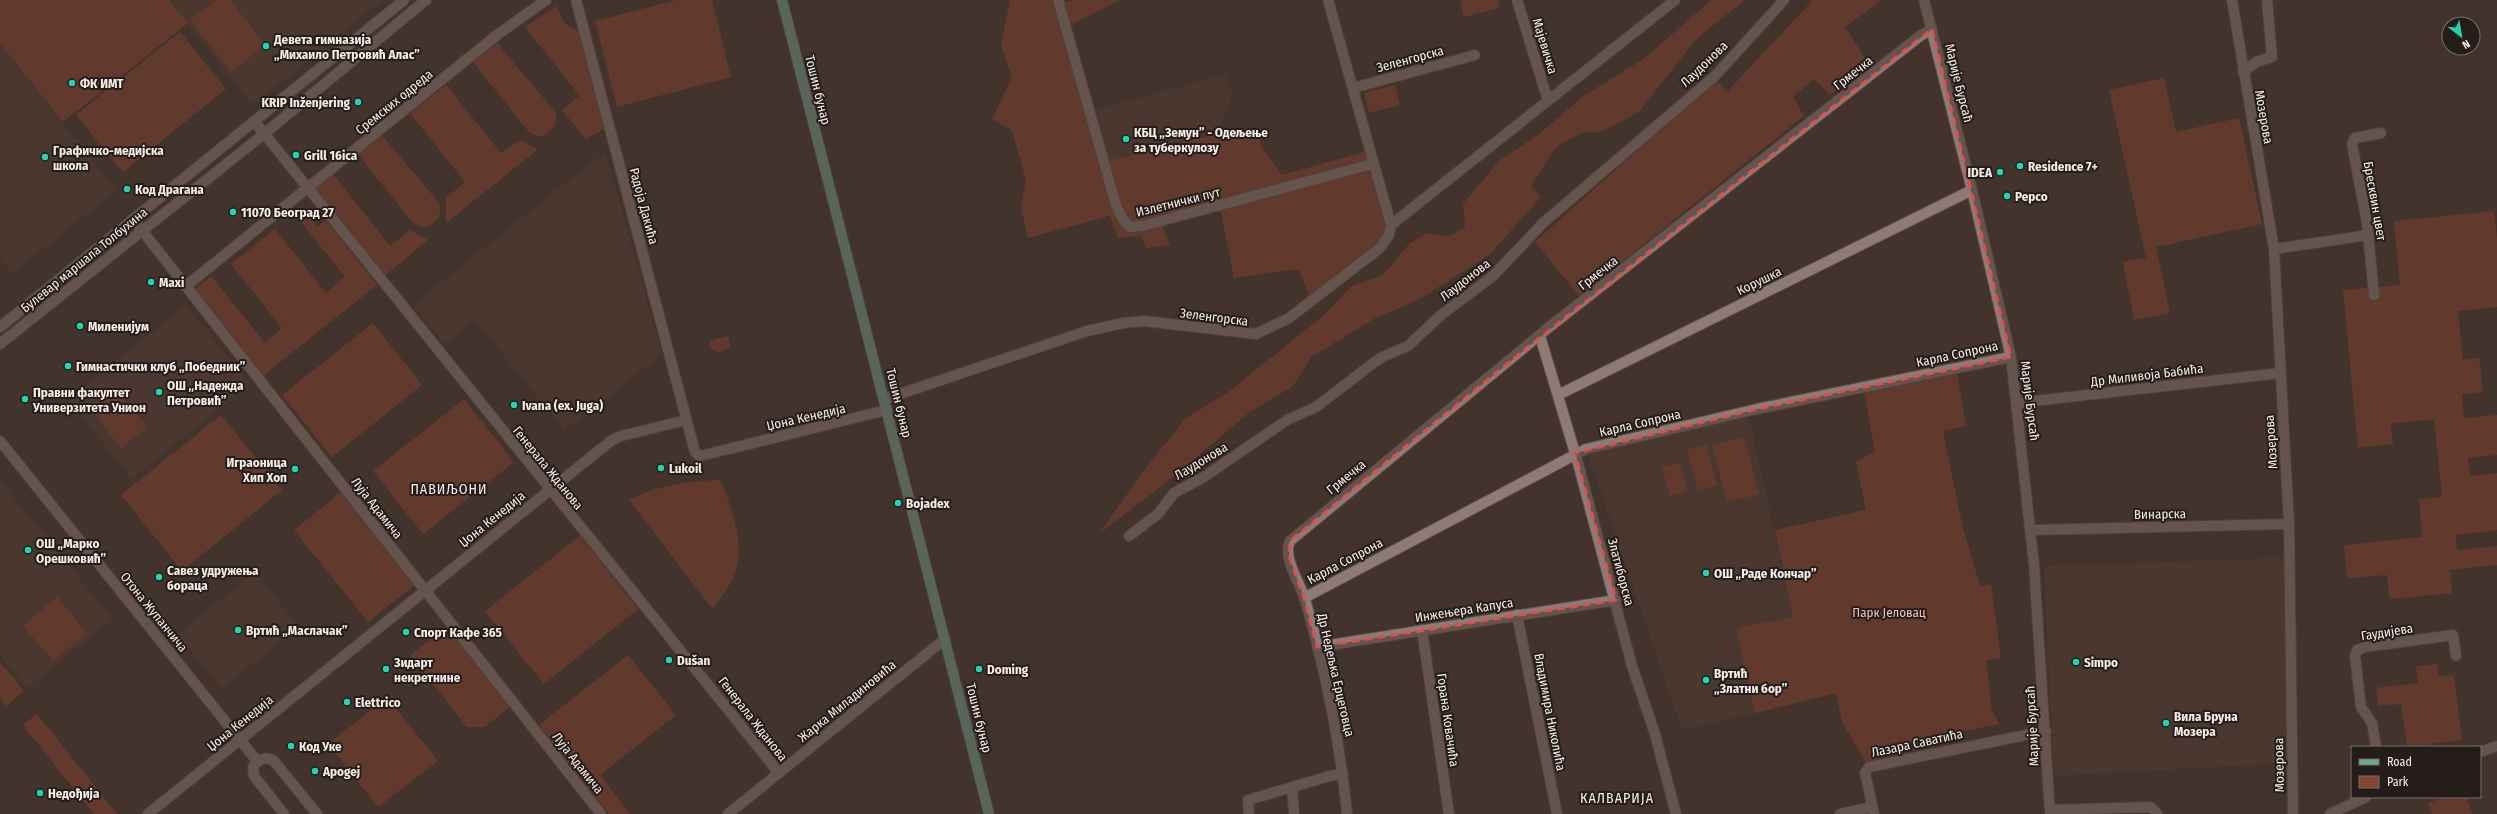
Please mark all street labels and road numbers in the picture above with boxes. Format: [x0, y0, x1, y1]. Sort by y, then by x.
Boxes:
street label: Мајевичка [1529, 16, 1561, 76]
street label: Лаудонова [1677, 38, 1731, 90]
street label: Марије Бурсаћ [1942, 42, 1976, 124]
street label: Зеленгорска [1375, 43, 1445, 75]
street label: Грмечка [1830, 53, 1876, 93]
street label: Тошин бунар [802, 54, 834, 126]
street label: Сремских одреда [353, 66, 435, 138]
street label: Мозерова [2252, 89, 2276, 145]
street label: Бресквин цвет [2361, 160, 2389, 242]
street label: Радоја Дакића [627, 166, 661, 246]
street label: Излетнички пут [1134, 184, 1222, 220]
street label: Булевар маршала Толбухина [18, 204, 150, 316]
street label: Грмечка [1575, 253, 1621, 293]
street label: Лаудонова [1437, 256, 1493, 304]
street label: Корушка [1734, 264, 1784, 298]
street label: Зеленгорска [1179, 305, 1249, 329]
street label: Карла Сопрона [1915, 338, 1999, 370]
street label: Марије Бурсаћ [2018, 360, 2042, 442]
street label: Др Миливоја Бабића [2089, 361, 2204, 389]
street label: Тошин бунар [883, 367, 915, 439]
street label: Џона Кенедија [765, 401, 847, 433]
street label: Карла Сопрона [1598, 406, 1682, 440]
street label: Мозерова [2262, 414, 2280, 470]
street label: Генерала Жданова [510, 423, 586, 513]
street label: Лаудонова [1172, 439, 1230, 483]
street label: Грмечка [1323, 457, 1369, 497]
street label: Луја Адамича [348, 474, 406, 542]
street label: Џона Кенедија [456, 488, 528, 550]
street label: Винарска [2134, 506, 2186, 522]
street label: Карла Сопрона [1305, 535, 1385, 587]
street label: Златиборска [1605, 536, 1637, 608]
street label: Отона Жупанчича [117, 569, 191, 655]
street label: Инжењера Капуса [1414, 595, 1514, 625]
street label: Др Недељка Ерцеговца [1314, 611, 1358, 738]
street label: Гаудијева [2360, 620, 2414, 644]
street label: Владимира Николића [1531, 652, 1569, 772]
street label: Жарка Миладиновића [795, 657, 899, 745]
street label: Горана Ковачића [1434, 672, 1462, 768]
street label: Генерала Жданова [715, 674, 791, 764]
street label: Тошин бунар [963, 682, 995, 754]
street label: Марије Бурсаћ [2022, 685, 2042, 767]
street label: Џона Кенедија [204, 692, 276, 754]
street label: Лазара Саватића [1870, 726, 1964, 760]
street label: Луја Адамича [549, 729, 607, 797]
street label: Мозерова [2271, 738, 2287, 792]

